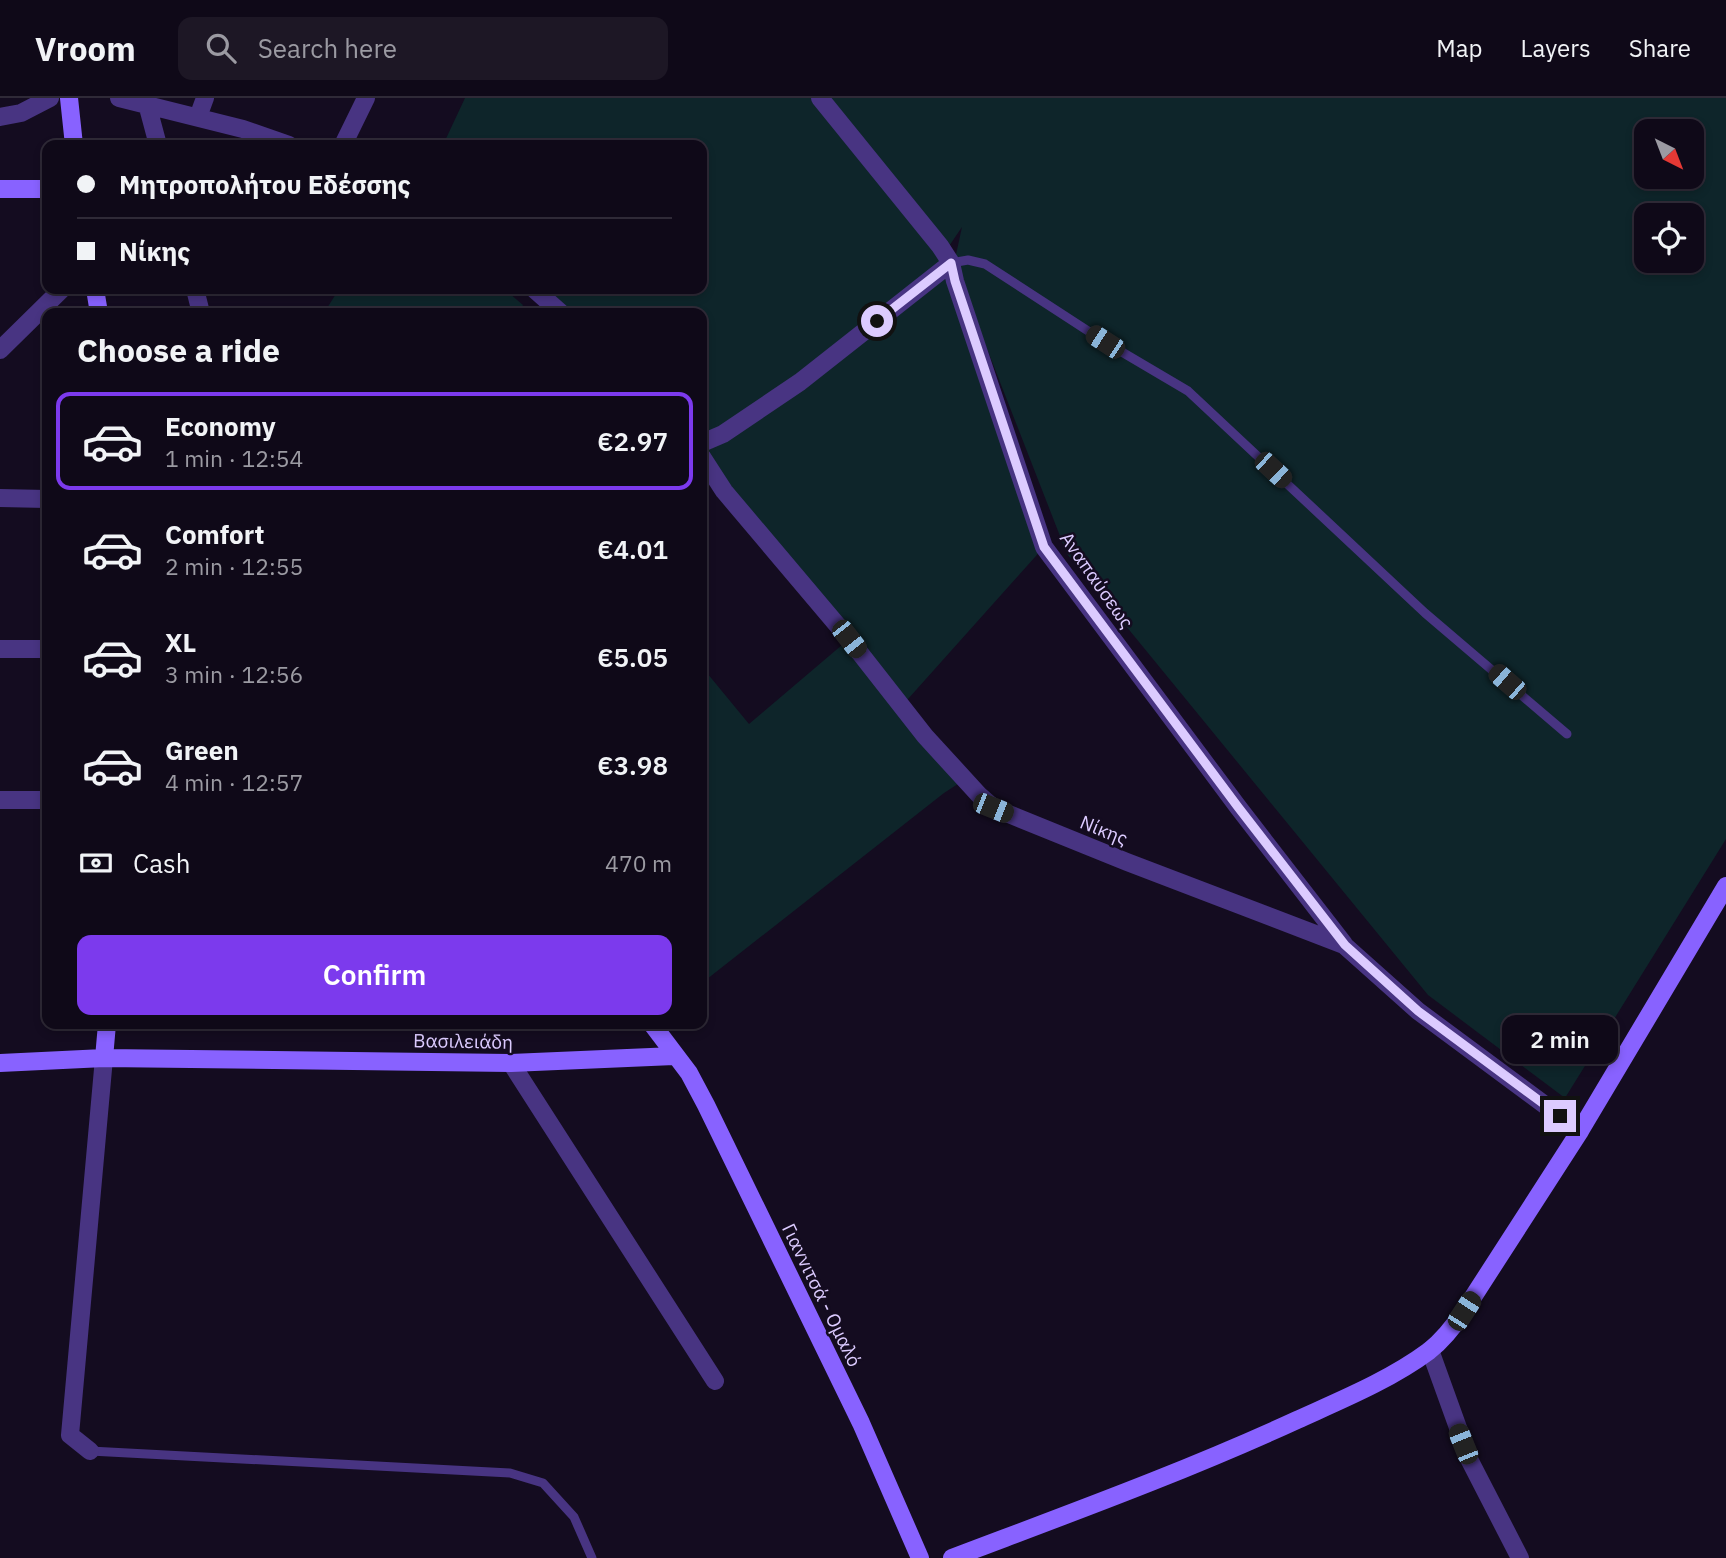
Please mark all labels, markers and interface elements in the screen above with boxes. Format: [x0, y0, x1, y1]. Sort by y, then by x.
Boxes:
search box [178, 17, 668, 80]
text: Vroom [35, 27, 136, 70]
icon: search [202, 29, 240, 67]
text: Search here [258, 31, 397, 65]
text: Map [1436, 32, 1483, 64]
text: Layers [1521, 32, 1591, 64]
text: Share [1629, 32, 1691, 64]
north arrow [1634, 119, 1704, 189]
map controls [1634, 119, 1704, 273]
text: Μητροπολήτου Εδέσσης [119, 167, 411, 201]
button: locate [1634, 203, 1704, 273]
text: Νίκης [119, 234, 191, 268]
route start [861, 305, 893, 337]
car [1082, 322, 1129, 362]
text: Choose a ride [77, 329, 280, 371]
text: Economy [165, 409, 276, 443]
icon: car [81, 410, 144, 473]
text: €2.97 [597, 424, 668, 458]
text: 1 min · 12:54 [165, 443, 303, 473]
car [1251, 448, 1296, 492]
text: Comfort [165, 517, 264, 551]
icon: car [81, 518, 144, 581]
street label: Αναπαύσεως [1055, 527, 1139, 633]
text: €4.01 [597, 532, 668, 566]
text: 2 min · 12:55 [165, 551, 303, 581]
car [828, 616, 871, 662]
text: XL [165, 625, 196, 659]
icon: car [81, 626, 144, 689]
text: €5.05 [597, 640, 668, 674]
text: 3 min · 12:56 [165, 659, 303, 689]
car [1485, 660, 1530, 704]
text: Green [165, 733, 239, 767]
icon: car [81, 734, 144, 797]
text: €3.98 [597, 748, 668, 782]
text: 4 min · 12:57 [165, 767, 303, 797]
car [970, 790, 1017, 826]
street label: Νίκης [1077, 810, 1131, 850]
icon: cash [77, 844, 115, 882]
text: Cash [133, 846, 190, 880]
text: 470 m [605, 848, 672, 878]
button: Confirm [77, 935, 672, 1015]
callout: 2 min [1502, 1014, 1618, 1063]
text: 2 min [1530, 1024, 1590, 1054]
street label: Βασιλειάδη [413, 1028, 513, 1054]
route end [1544, 1100, 1576, 1132]
street label: Γιαννιτσά - Ομαλό [777, 1220, 867, 1370]
car [1444, 1288, 1485, 1334]
car [1446, 1421, 1481, 1467]

